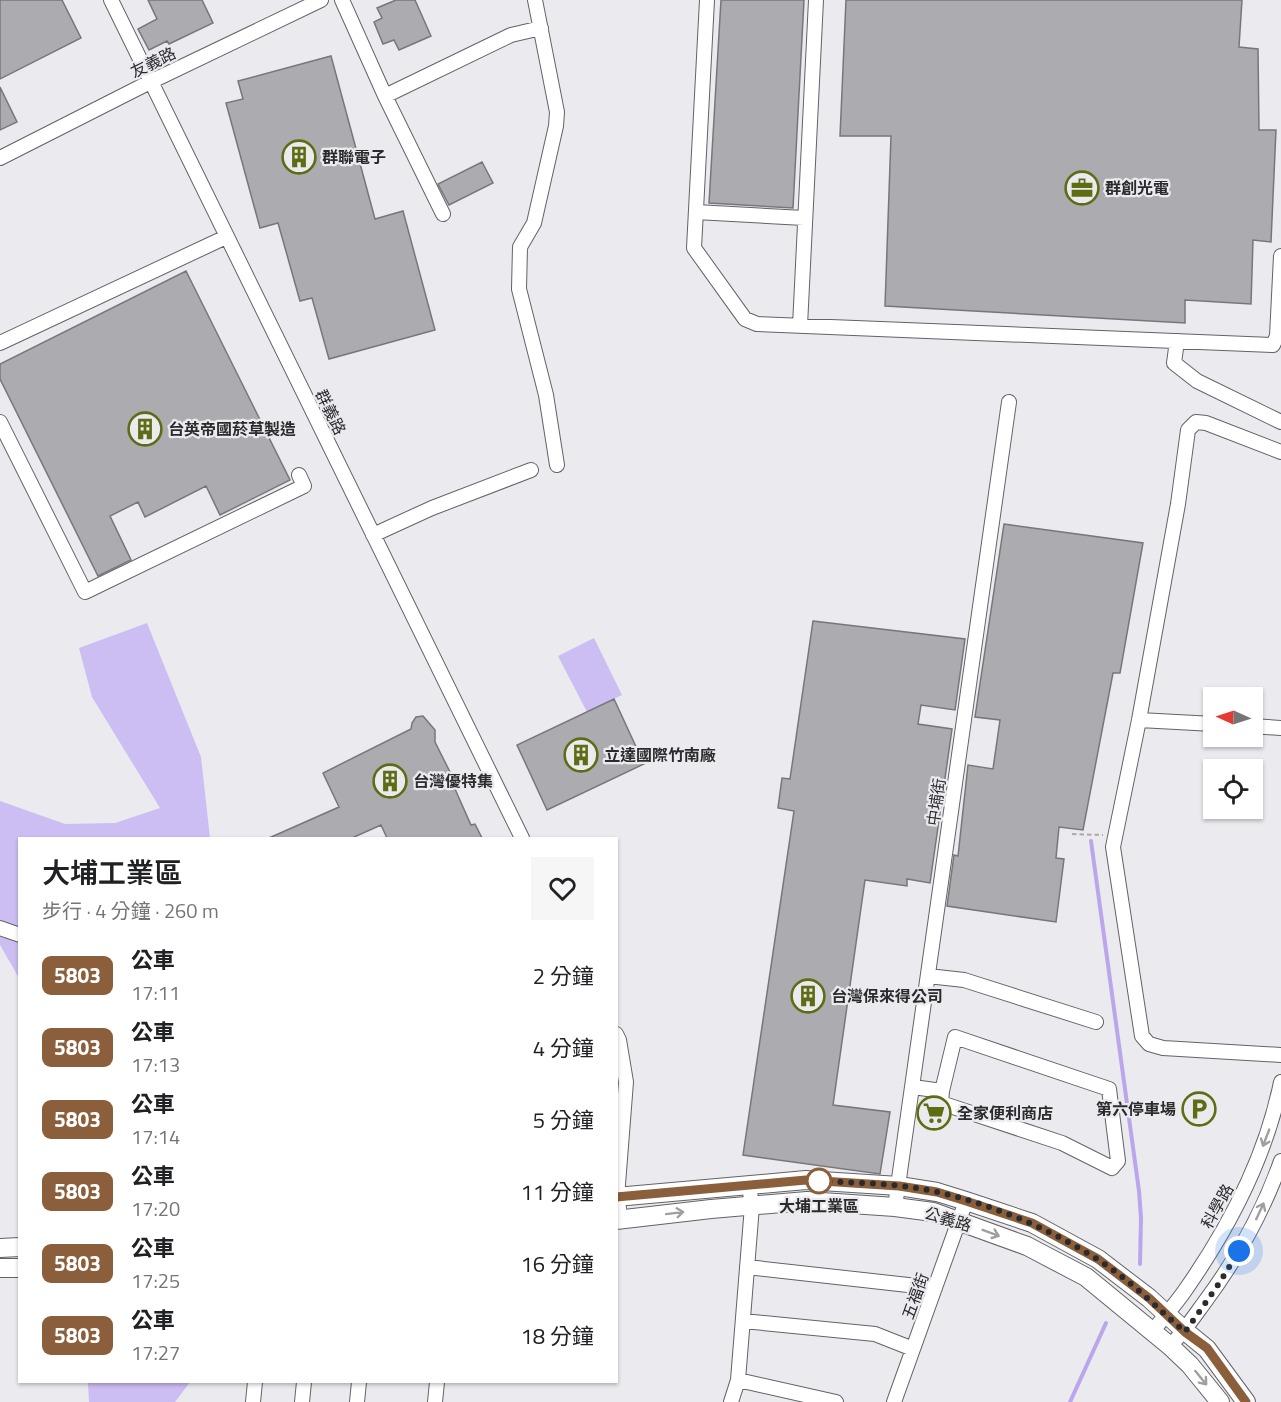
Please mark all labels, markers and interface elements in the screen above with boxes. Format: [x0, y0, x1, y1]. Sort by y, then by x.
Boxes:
street label: 友義路 [126, 41, 180, 83]
building icon: 群聯電子 [281, 139, 317, 175]
place label: 群聯電子 [322, 145, 386, 169]
office icon: 群創光電 [1064, 170, 1100, 206]
place label: 群創光電 [1105, 176, 1169, 200]
street label: 群義路 [310, 385, 352, 439]
building icon: 台英帝國菸草製造 [127, 411, 163, 447]
place label: 台英帝國菸草製造 [168, 417, 296, 441]
north arrow [1203, 687, 1263, 747]
map controls [1203, 687, 1263, 819]
building icon: 立達國際竹南廠 [563, 737, 599, 773]
place label: 立達國際竹南廠 [604, 743, 716, 767]
button: locate [1203, 759, 1263, 819]
building icon: 台灣優特集 [372, 763, 408, 799]
place label: 台灣優特集 [413, 769, 493, 793]
street label: 中埔街 [921, 777, 951, 827]
text: 大埔工業區 [42, 851, 182, 894]
button: heart [531, 857, 594, 920]
text: 步行 · 4 分鐘 · 260 m [42, 895, 219, 926]
text: 公車 [131, 943, 175, 977]
text: 5803 [54, 959, 101, 991]
text: 2 分鐘 [533, 959, 594, 993]
text: 17:11 [131, 977, 180, 1008]
building icon: 台灣保來得公司 [790, 978, 826, 1014]
place label: 台灣保來得公司 [831, 984, 943, 1008]
text: 公車 [131, 1015, 175, 1049]
text: 5803 [54, 1031, 101, 1063]
text: 4 分鐘 [533, 1031, 594, 1065]
text: 17:13 [131, 1049, 180, 1080]
text: 公車 [131, 1087, 175, 1121]
parking icon: 第六停車場 [1181, 1091, 1217, 1127]
supermarket icon: 全家便利商店 [916, 1095, 952, 1131]
place label: 第六停車場 [1096, 1097, 1176, 1121]
place label: 全家便利商店 [957, 1101, 1053, 1125]
text: 5803 [54, 1103, 101, 1135]
text: 5 分鐘 [533, 1103, 594, 1137]
text: 17:14 [131, 1121, 180, 1152]
one-way arrow [1259, 1128, 1270, 1147]
text: 公車 [131, 1159, 175, 1193]
marker: 大埔工業區 [806, 1168, 832, 1194]
text: 5803 [54, 1175, 101, 1207]
text: 11 分鐘 [521, 1175, 594, 1209]
street label: 科學路 [1195, 1179, 1239, 1233]
text: 17:20 [131, 1193, 180, 1224]
place label: 大埔工業區 [779, 1194, 859, 1218]
street label: 公義路 [922, 1201, 974, 1237]
one-way arrow [1254, 1202, 1266, 1220]
one-way arrow [664, 1207, 684, 1218]
one-way arrow [981, 1228, 1000, 1239]
text: 公車 [131, 1231, 175, 1265]
your location [1224, 1236, 1254, 1266]
text: 5803 [54, 1247, 101, 1279]
text: 16 分鐘 [521, 1247, 594, 1281]
text: 17:25 [131, 1265, 180, 1296]
street label: 五福街 [896, 1269, 934, 1323]
text: 公車 [131, 1303, 175, 1337]
text: 5803 [54, 1319, 101, 1351]
text: 18 分鐘 [521, 1319, 594, 1353]
text: 17:27 [131, 1337, 180, 1368]
one-way arrow [1194, 1370, 1207, 1386]

